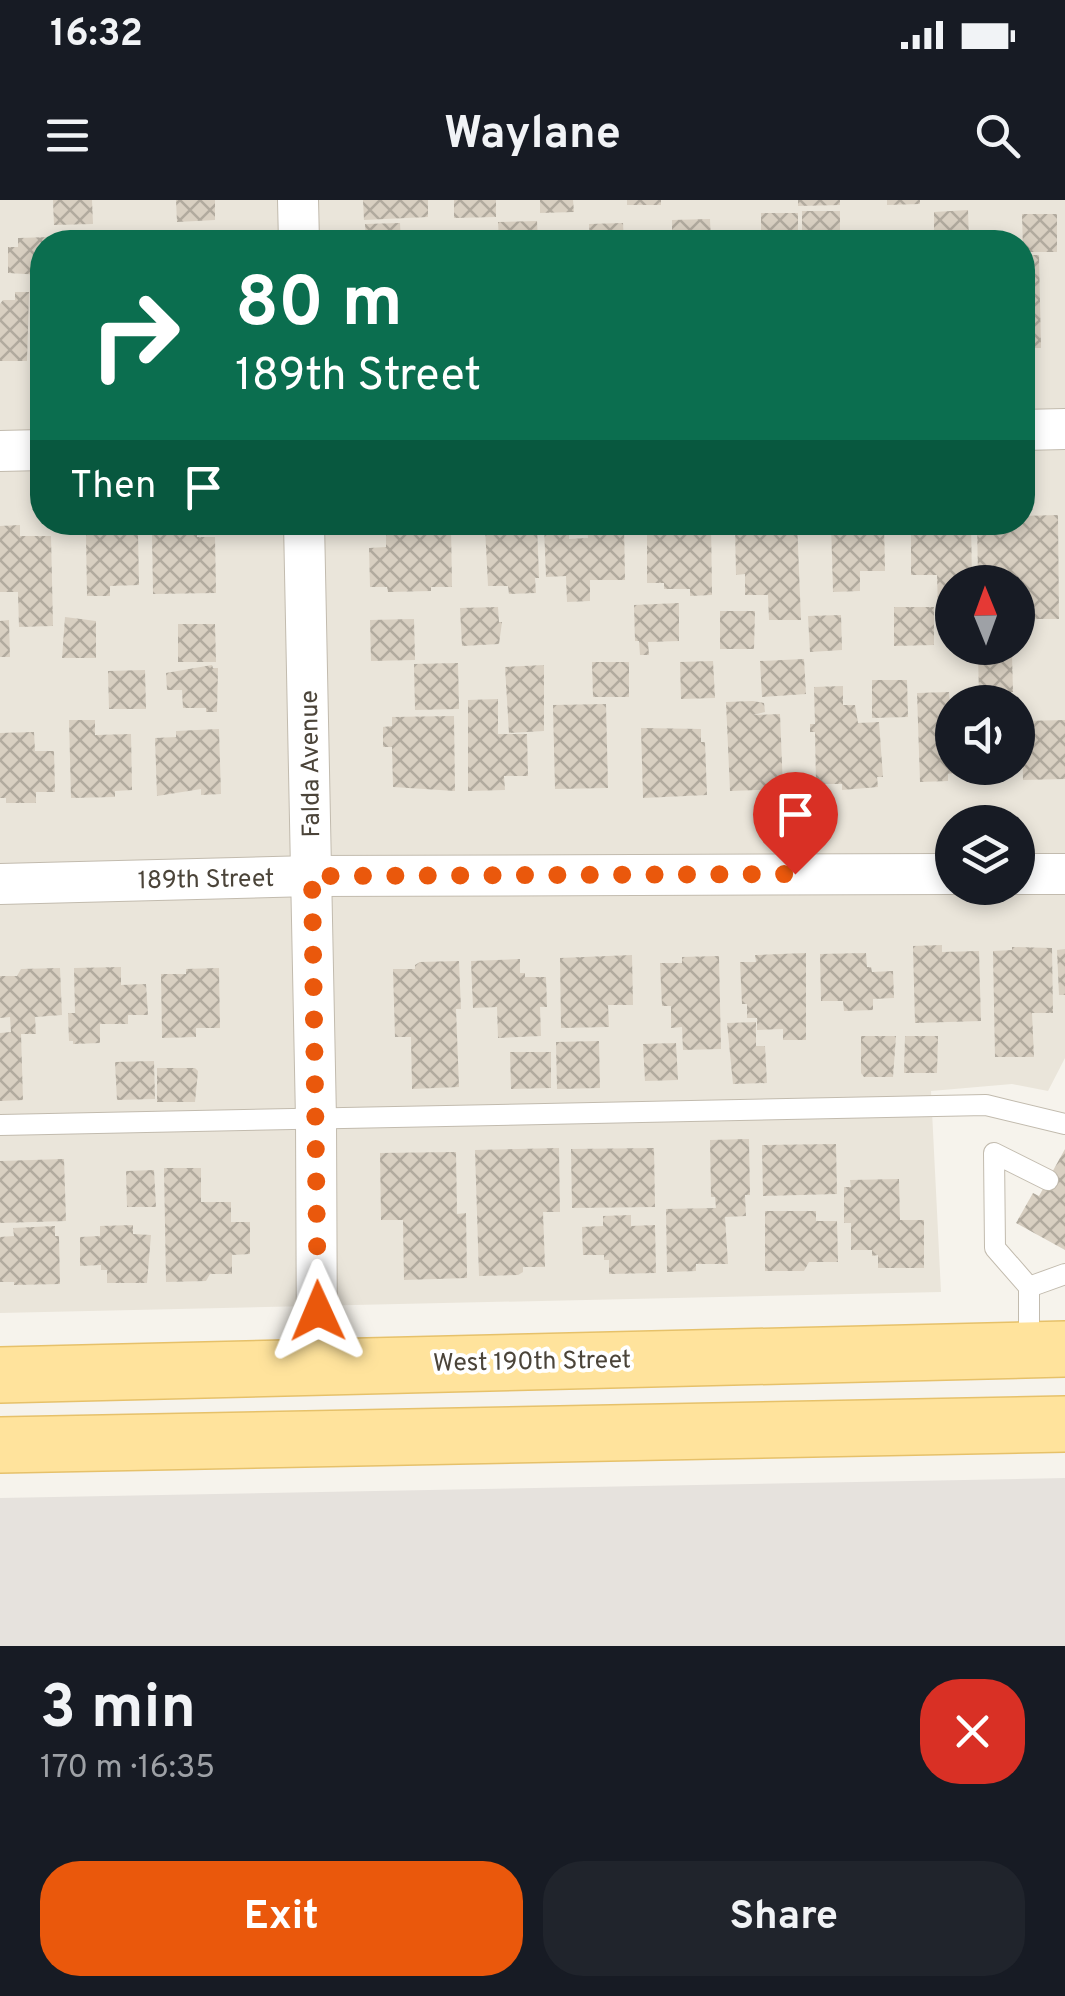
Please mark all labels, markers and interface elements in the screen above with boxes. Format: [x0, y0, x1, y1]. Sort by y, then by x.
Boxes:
text: 16:32 [50, 11, 143, 60]
text: Waylane [444, 107, 621, 164]
icon: menu [40, 108, 95, 163]
icon: search [970, 108, 1025, 163]
text: 80 m [235, 262, 403, 351]
icon: right [70, 270, 200, 400]
text: 189th Street [235, 349, 481, 406]
icon: arrive [176, 460, 231, 515]
text: Then [70, 463, 156, 512]
north arrow [935, 565, 1035, 665]
map controls [935, 565, 1035, 905]
button: sound [935, 685, 1035, 785]
street label: Falda Avenue [295, 690, 329, 838]
pin [753, 772, 838, 875]
icon: arrive [768, 787, 823, 842]
button: layers [935, 805, 1035, 905]
street label: 189th Street [137, 864, 275, 898]
position arrow [266, 1259, 370, 1363]
street label: West 190th Street [433, 1345, 631, 1381]
text: 3 min [40, 1673, 196, 1749]
button: close [920, 1679, 1025, 1784]
text: 170 m · 16:35 [40, 1749, 215, 1789]
button: Exit [40, 1861, 523, 1976]
button: Share [543, 1861, 1025, 1976]

